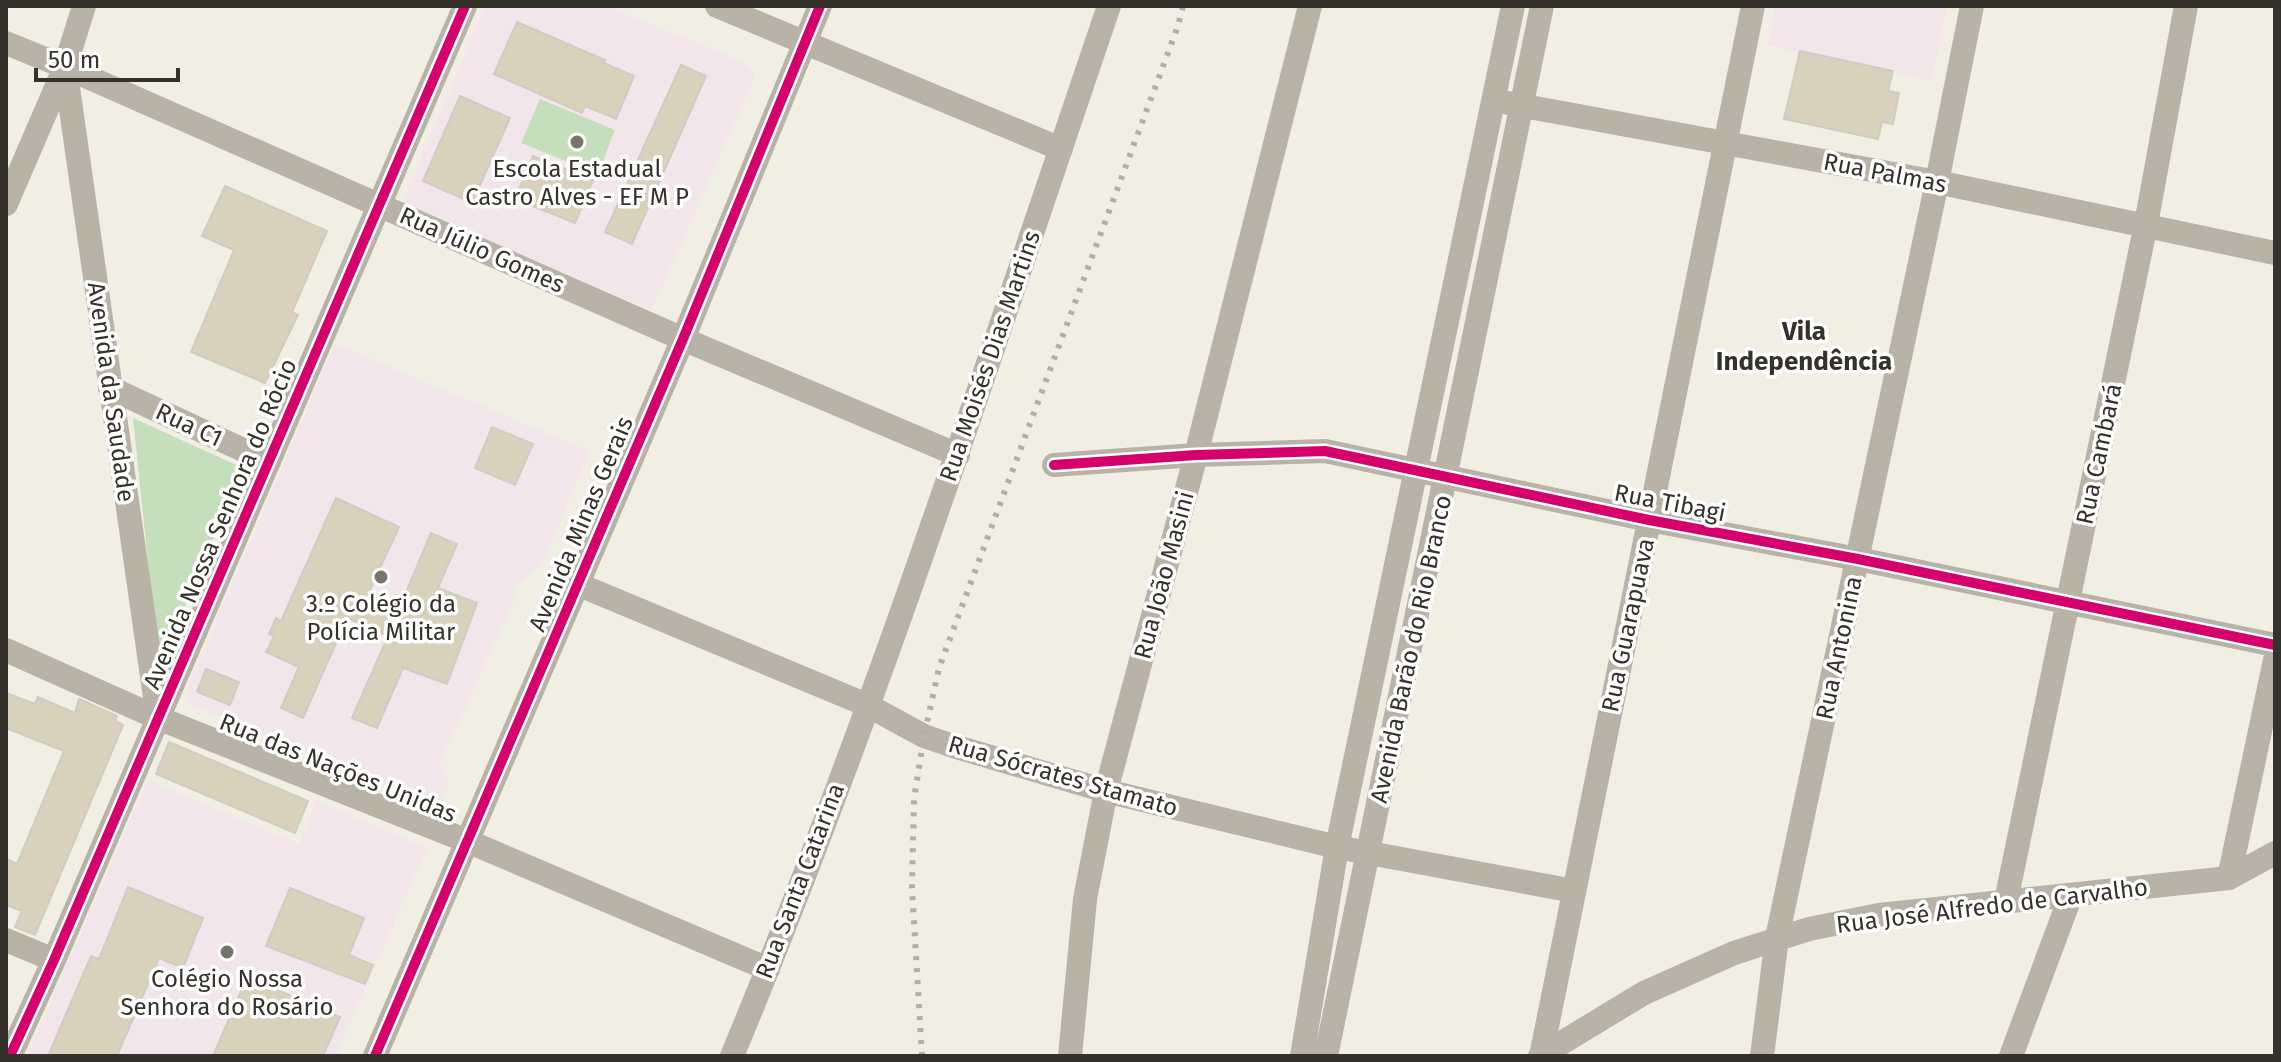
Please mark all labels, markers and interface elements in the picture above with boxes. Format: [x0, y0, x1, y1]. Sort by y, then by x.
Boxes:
scale bar [36, 32, 178, 82]
text: 50 m [48, 46, 100, 74]
marker: Escola Estadual Castro Alves - EF M P [568, 133, 586, 151]
street label: Rua Palmas [1821, 147, 1949, 199]
place label: Escola Estadual Castro Alves - EF M P [465, 155, 689, 211]
street label: Rua Júlio Gomes [395, 201, 569, 299]
street label: Rua Moisés Dias Martins [934, 227, 1046, 485]
street label: Avenida da Saudade [82, 280, 140, 504]
district label: Vila Independência [1716, 316, 1892, 377]
street label: Avenida Nossa Senhora do Rócio [138, 355, 302, 693]
street label: Rua Cambará [2070, 381, 2128, 527]
street label: Rua C1 [151, 397, 227, 453]
street label: Avenida Minas Gerais [523, 412, 639, 636]
street label: Rua Tibagi [1612, 478, 1728, 528]
street label: Rua João Masini [1128, 488, 1200, 662]
street label: Avenida Barão do Rio Branco [1365, 492, 1457, 806]
street label: Rua Guarapuava [1596, 536, 1660, 714]
marker: 3.º Colégio da Polícia Militar [372, 568, 390, 586]
street label: Rua Antonina [1810, 574, 1868, 722]
place label: 3.º Colégio da Polícia Militar [306, 590, 456, 646]
street label: Rua das Nações Unidas [216, 708, 460, 828]
street label: Rua Sócrates Stamato [945, 730, 1181, 822]
street label: Rua Santa Catarina [750, 779, 850, 983]
street label: Rua José Alfredo de Carvalho [1835, 873, 2149, 939]
marker: Colégio Nossa Senhora do Rosário [218, 943, 236, 961]
place label: Colégio Nossa Senhora do Rosário [120, 965, 334, 1021]

